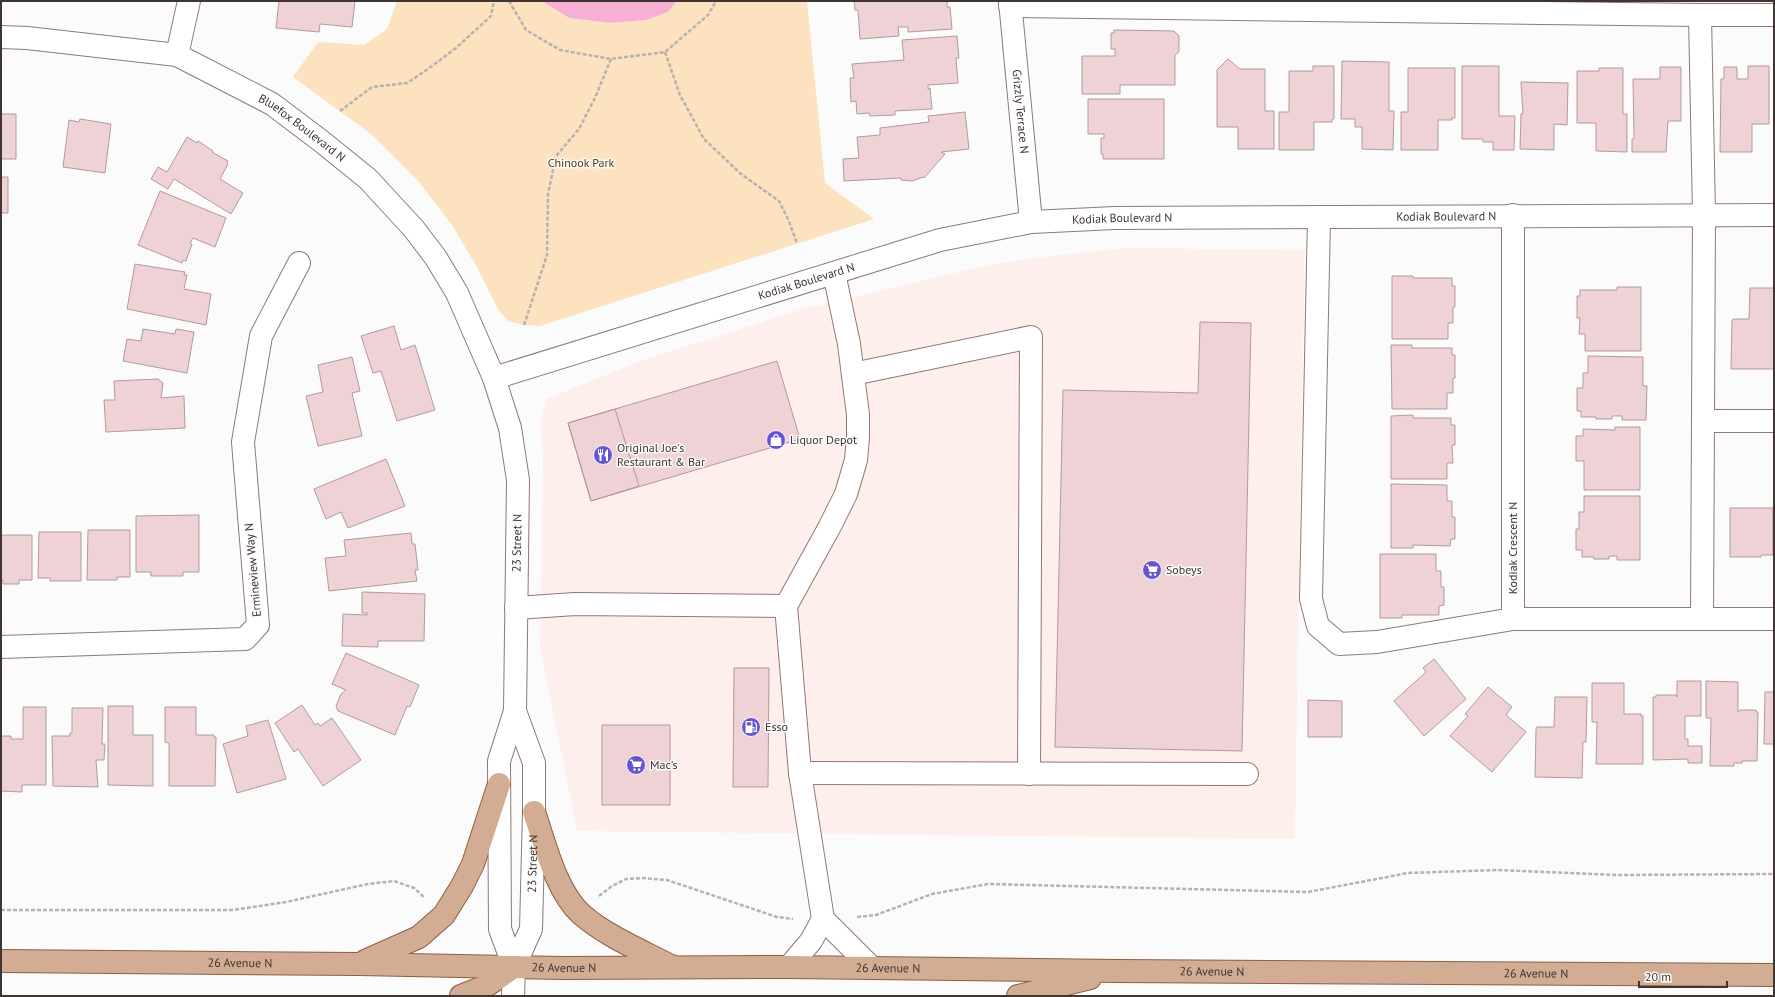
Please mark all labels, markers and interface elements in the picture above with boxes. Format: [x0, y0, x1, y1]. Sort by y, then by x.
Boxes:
street label: Grizzly Terrace N [1010, 68, 1032, 154]
street label: Bluefox Boulevard N [256, 90, 349, 165]
park label: Chinook Park [548, 155, 615, 170]
street label: Kodiak Boulevard N [1396, 208, 1496, 224]
street label: Kodiak Boulevard N [1072, 210, 1172, 227]
street label: Kodiak Boulevard N [756, 259, 856, 303]
shop icon: Liquor Depot [765, 429, 787, 451]
place label: Liquor Depot [790, 432, 857, 447]
place label: Original Joe's Restaurant & Bar [617, 440, 705, 469]
restaurant icon: Original Joe's Restaurant & Bar [592, 444, 614, 466]
street label: Kodiak Crescent N [1505, 502, 1520, 594]
street label: 23 Street N [508, 514, 525, 572]
street label: Ermineview Way N [241, 522, 264, 618]
supermarket icon: Sobeys [1141, 559, 1163, 581]
place label: Sobeys [1166, 562, 1202, 577]
fuel station icon: Esso [740, 716, 762, 738]
place label: Esso [765, 719, 788, 734]
supermarket icon: Mac's [625, 754, 647, 776]
place label: Mac's [650, 757, 678, 772]
street label: 23 Street N [524, 834, 540, 893]
street label: 26 Avenue N [208, 955, 272, 970]
street label: 26 Avenue N [531, 959, 596, 975]
street label: 26 Avenue N [855, 960, 920, 976]
street label: 26 Avenue N [1180, 963, 1244, 979]
scale bar [1639, 963, 1727, 989]
street label: 26 Avenue N [1503, 965, 1568, 981]
text: 20 m [1645, 969, 1671, 984]

